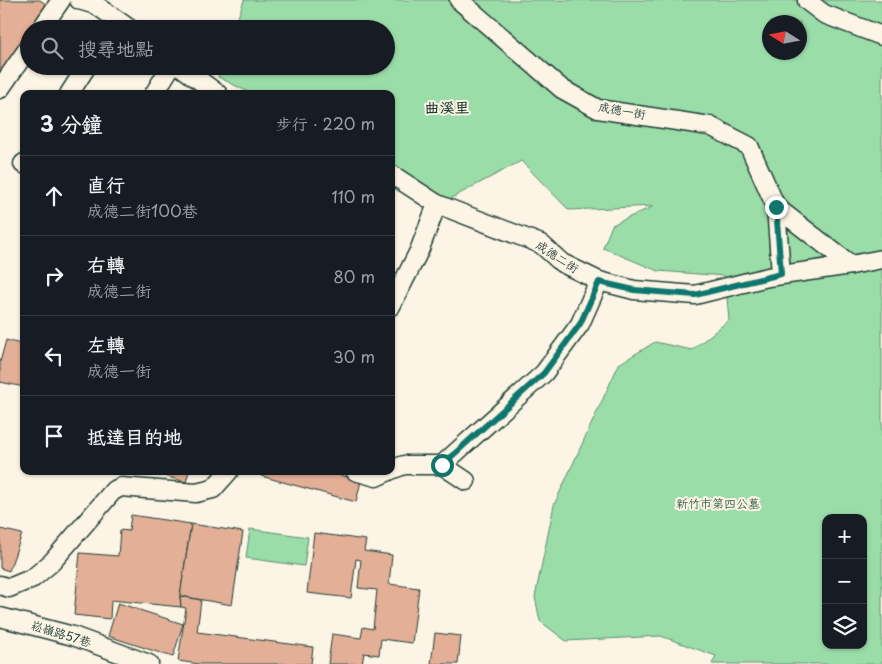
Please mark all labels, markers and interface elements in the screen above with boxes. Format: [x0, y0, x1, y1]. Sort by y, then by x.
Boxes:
north arrow [762, 15, 807, 60]
search box [20, 20, 395, 75]
icon: search [38, 34, 66, 62]
text: 搜尋地點 [78, 34, 154, 62]
district label: 曲溪里 [424, 95, 470, 118]
street label: 成德一街 [597, 97, 647, 123]
text: 3 分鐘 [40, 107, 103, 139]
text: 步行 · 220 m [276, 111, 375, 135]
text: 直行 [87, 170, 125, 198]
icon: ahead [40, 182, 68, 210]
text: 110 m [332, 184, 375, 208]
route end [765, 196, 788, 219]
text: 成德二街100巷 [87, 198, 198, 222]
street label: 成德二街 [533, 236, 583, 277]
text: 右轉 [87, 250, 125, 278]
icon: right [40, 262, 68, 290]
text: 80 m [333, 264, 375, 288]
text: 成德二街 [87, 278, 151, 302]
text: 左轉 [87, 330, 125, 358]
icon: left [40, 342, 68, 370]
text: 30 m [333, 344, 375, 368]
text: 成德一街 [87, 358, 151, 382]
icon: arrive [40, 422, 68, 450]
text: 抵達目的地 [87, 422, 182, 450]
route start [431, 454, 454, 477]
park label: 新竹市第四公墓 [676, 494, 760, 512]
map controls [822, 514, 867, 649]
button: + [822, 514, 867, 559]
button: − [822, 559, 867, 604]
button: layers [822, 604, 867, 649]
street label: 崧嶺路57巷 [29, 615, 94, 651]

